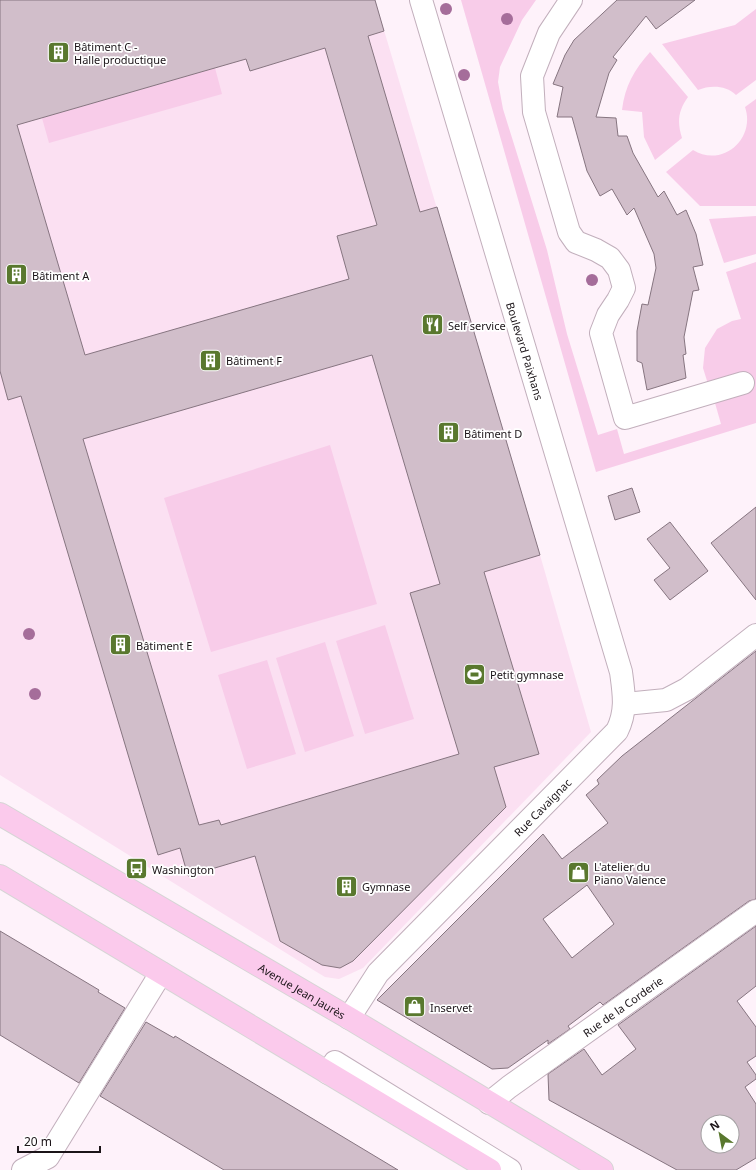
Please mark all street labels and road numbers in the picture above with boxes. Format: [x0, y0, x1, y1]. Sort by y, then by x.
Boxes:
street label: Boulevard Paixhans [503, 300, 547, 402]
street label: Rue Cavaignac [510, 775, 574, 839]
street label: Avenue Jean Jaurès [256, 959, 348, 1022]
street label: Rue de la Corderie [579, 972, 666, 1040]

